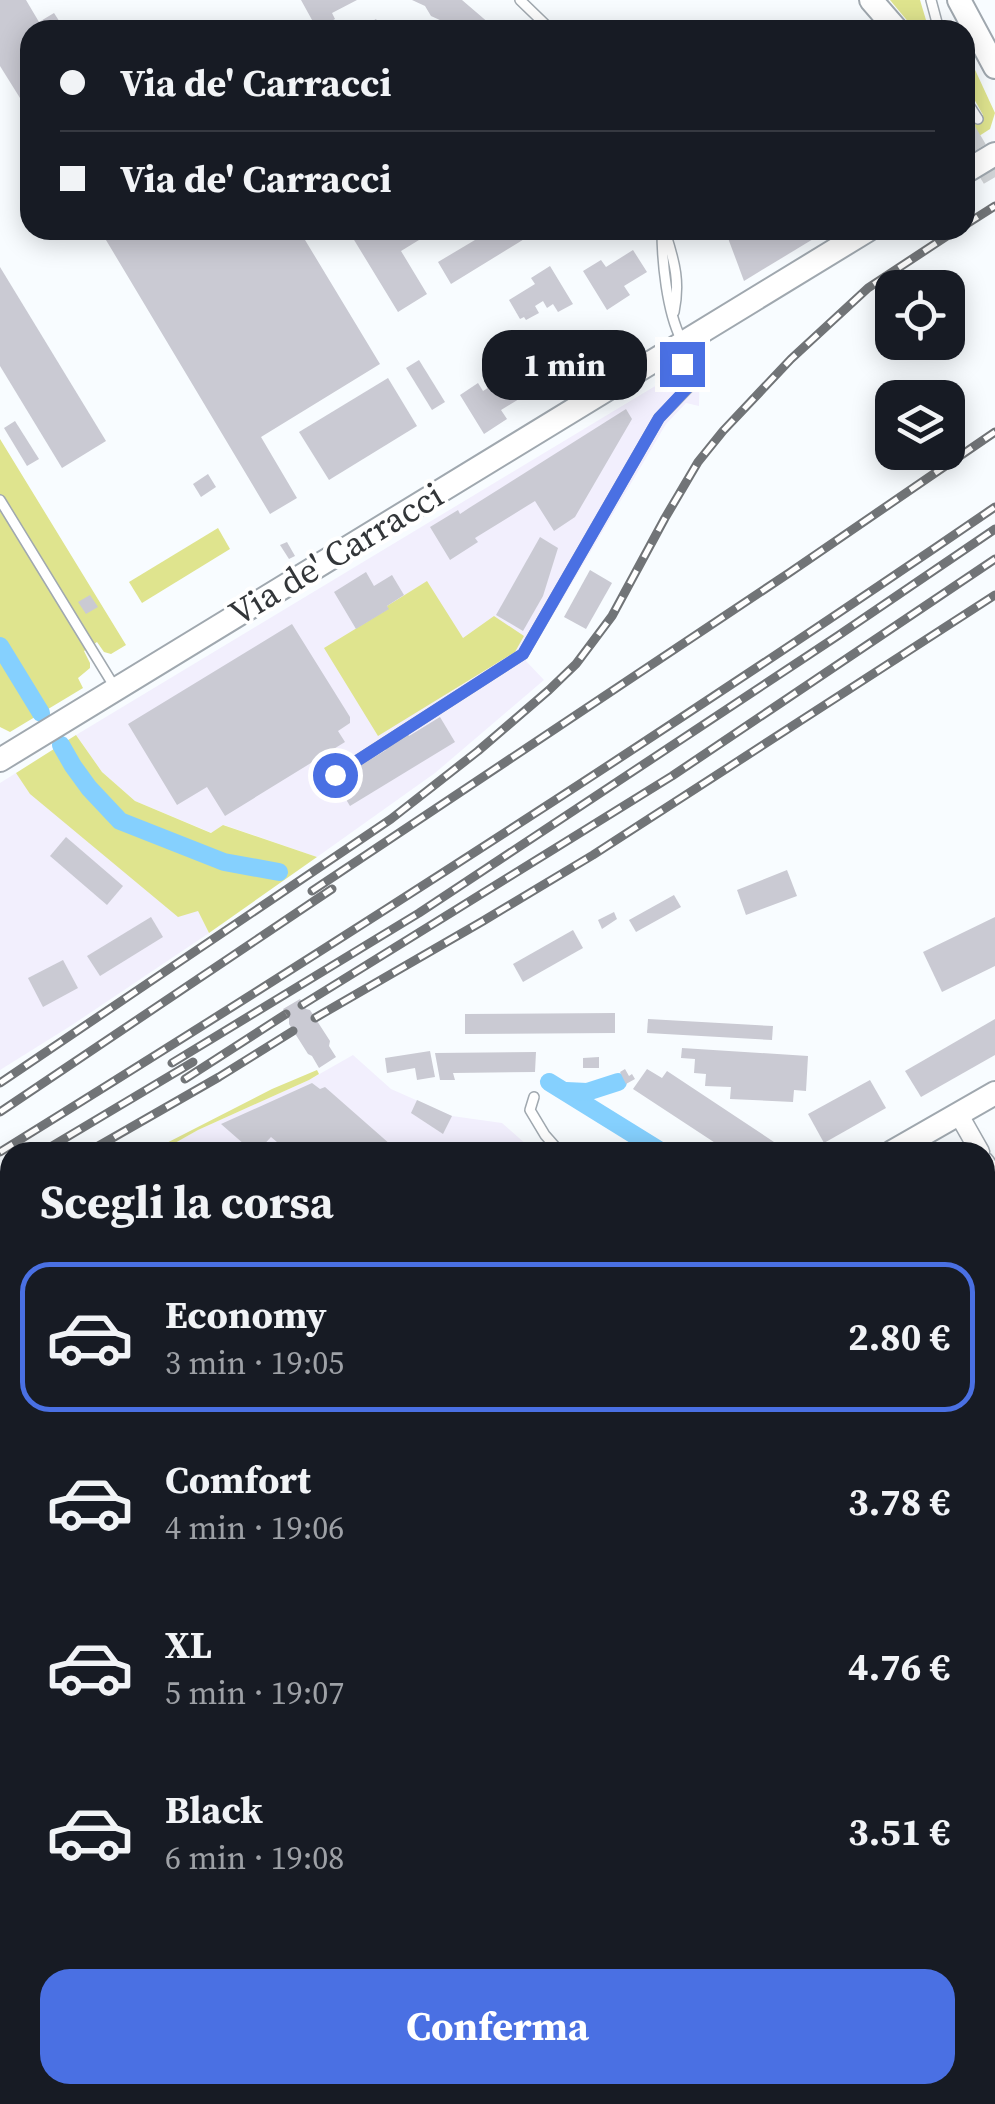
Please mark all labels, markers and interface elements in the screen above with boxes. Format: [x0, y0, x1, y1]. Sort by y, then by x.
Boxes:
text: Via de' Carracci [120, 57, 392, 109]
text: Via de' Carracci [120, 153, 392, 205]
map controls [875, 270, 965, 470]
button: locate [875, 270, 965, 360]
callout: 1 min [482, 329, 647, 399]
route end [660, 342, 705, 387]
text: 1 min [523, 343, 606, 387]
button: layers [875, 380, 965, 470]
street label: Via de' Carracci [220, 471, 452, 637]
route start [313, 753, 358, 798]
text: Scegli la corsa [40, 1171, 334, 1233]
text: Economy [165, 1289, 327, 1341]
icon: car [45, 1292, 135, 1382]
text: 2.80 € [848, 1311, 950, 1363]
text: 3 min · 19:05 [165, 1341, 344, 1385]
text: Comfort [165, 1454, 311, 1506]
icon: car [45, 1457, 135, 1547]
text: 3.78 € [848, 1476, 950, 1528]
text: 4 min · 19:06 [165, 1506, 344, 1550]
text: XL [165, 1619, 212, 1671]
icon: car [45, 1622, 135, 1712]
text: 4.76 € [848, 1641, 950, 1693]
text: 5 min · 19:07 [165, 1671, 344, 1715]
text: Black [165, 1784, 263, 1836]
icon: car [45, 1787, 135, 1877]
text: 3.51 € [848, 1806, 950, 1858]
text: 6 min · 19:08 [165, 1836, 344, 1880]
button: Conferma [40, 1969, 955, 2084]

